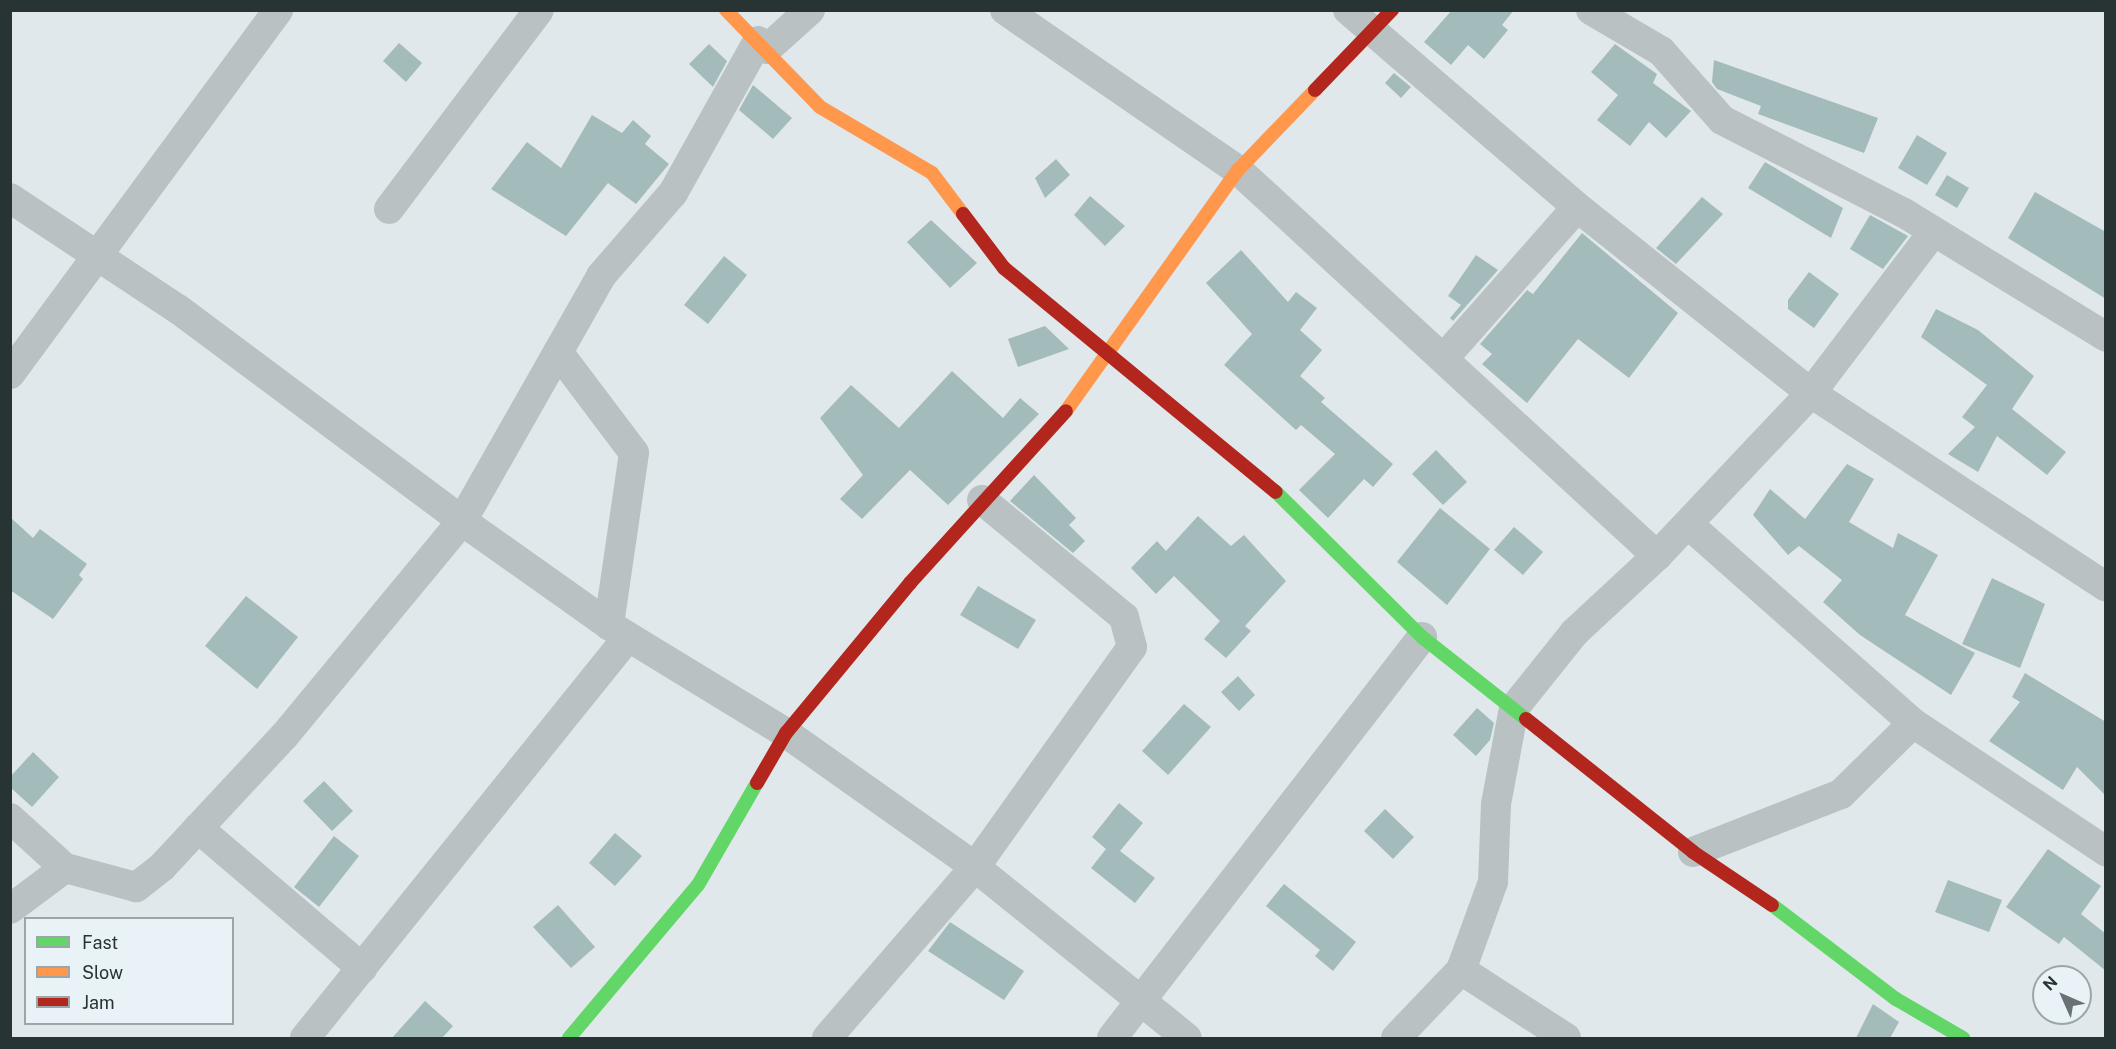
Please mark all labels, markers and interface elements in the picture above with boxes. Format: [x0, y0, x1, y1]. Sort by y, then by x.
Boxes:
legend [24, 917, 234, 1025]
text: Fast [82, 932, 118, 953]
text: Slow [82, 962, 123, 983]
north arrow [2032, 965, 2092, 1025]
text: N [2039, 972, 2061, 994]
text: Jam [82, 992, 115, 1013]

